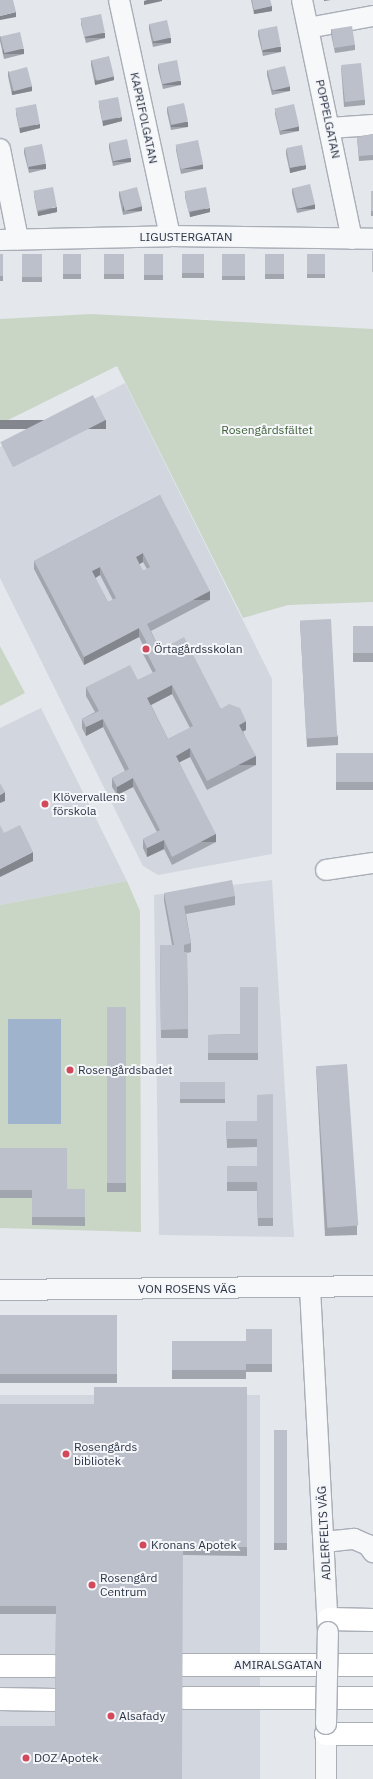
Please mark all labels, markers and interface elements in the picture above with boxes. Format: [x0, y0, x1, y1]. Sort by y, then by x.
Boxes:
street label: KAPRIFOLGATAN [127, 71, 161, 165]
street label: POPPELGATAN [313, 78, 343, 160]
street label: LIGUSTERGATAN [139, 230, 233, 244]
park label: Rosengårdsfältet [221, 423, 313, 437]
place label: Örtagårdsskolan [154, 642, 243, 656]
marker: Örtagårdsskolan [141, 644, 151, 654]
place label: Klövervallens förskola [53, 790, 125, 818]
marker: Klövervallens förskola [40, 799, 50, 809]
place label: Rosengårdsbadet [78, 1063, 172, 1077]
marker: Rosengårdsbadet [65, 1065, 75, 1075]
street label: VON ROSENS VÄG [138, 1282, 236, 1296]
place label: Rosengårds bibliotek [74, 1440, 137, 1468]
marker: Rosengårds bibliotek [61, 1449, 71, 1459]
street label: ADLERFELTS VÄG [314, 1485, 334, 1581]
place label: Kronans Apotek [151, 1538, 237, 1552]
marker: Kronans Apotek [138, 1540, 148, 1550]
place label: Rosengård Centrum [100, 1571, 157, 1599]
marker: Rosengård Centrum [87, 1580, 97, 1590]
street label: AMIRALSGATAN [234, 1658, 322, 1672]
place label: Alsafady [119, 1709, 165, 1723]
marker: Alsafady [106, 1711, 116, 1721]
place label: DOZ Apotek [34, 1751, 99, 1765]
marker: DOZ Apotek [21, 1753, 31, 1763]

